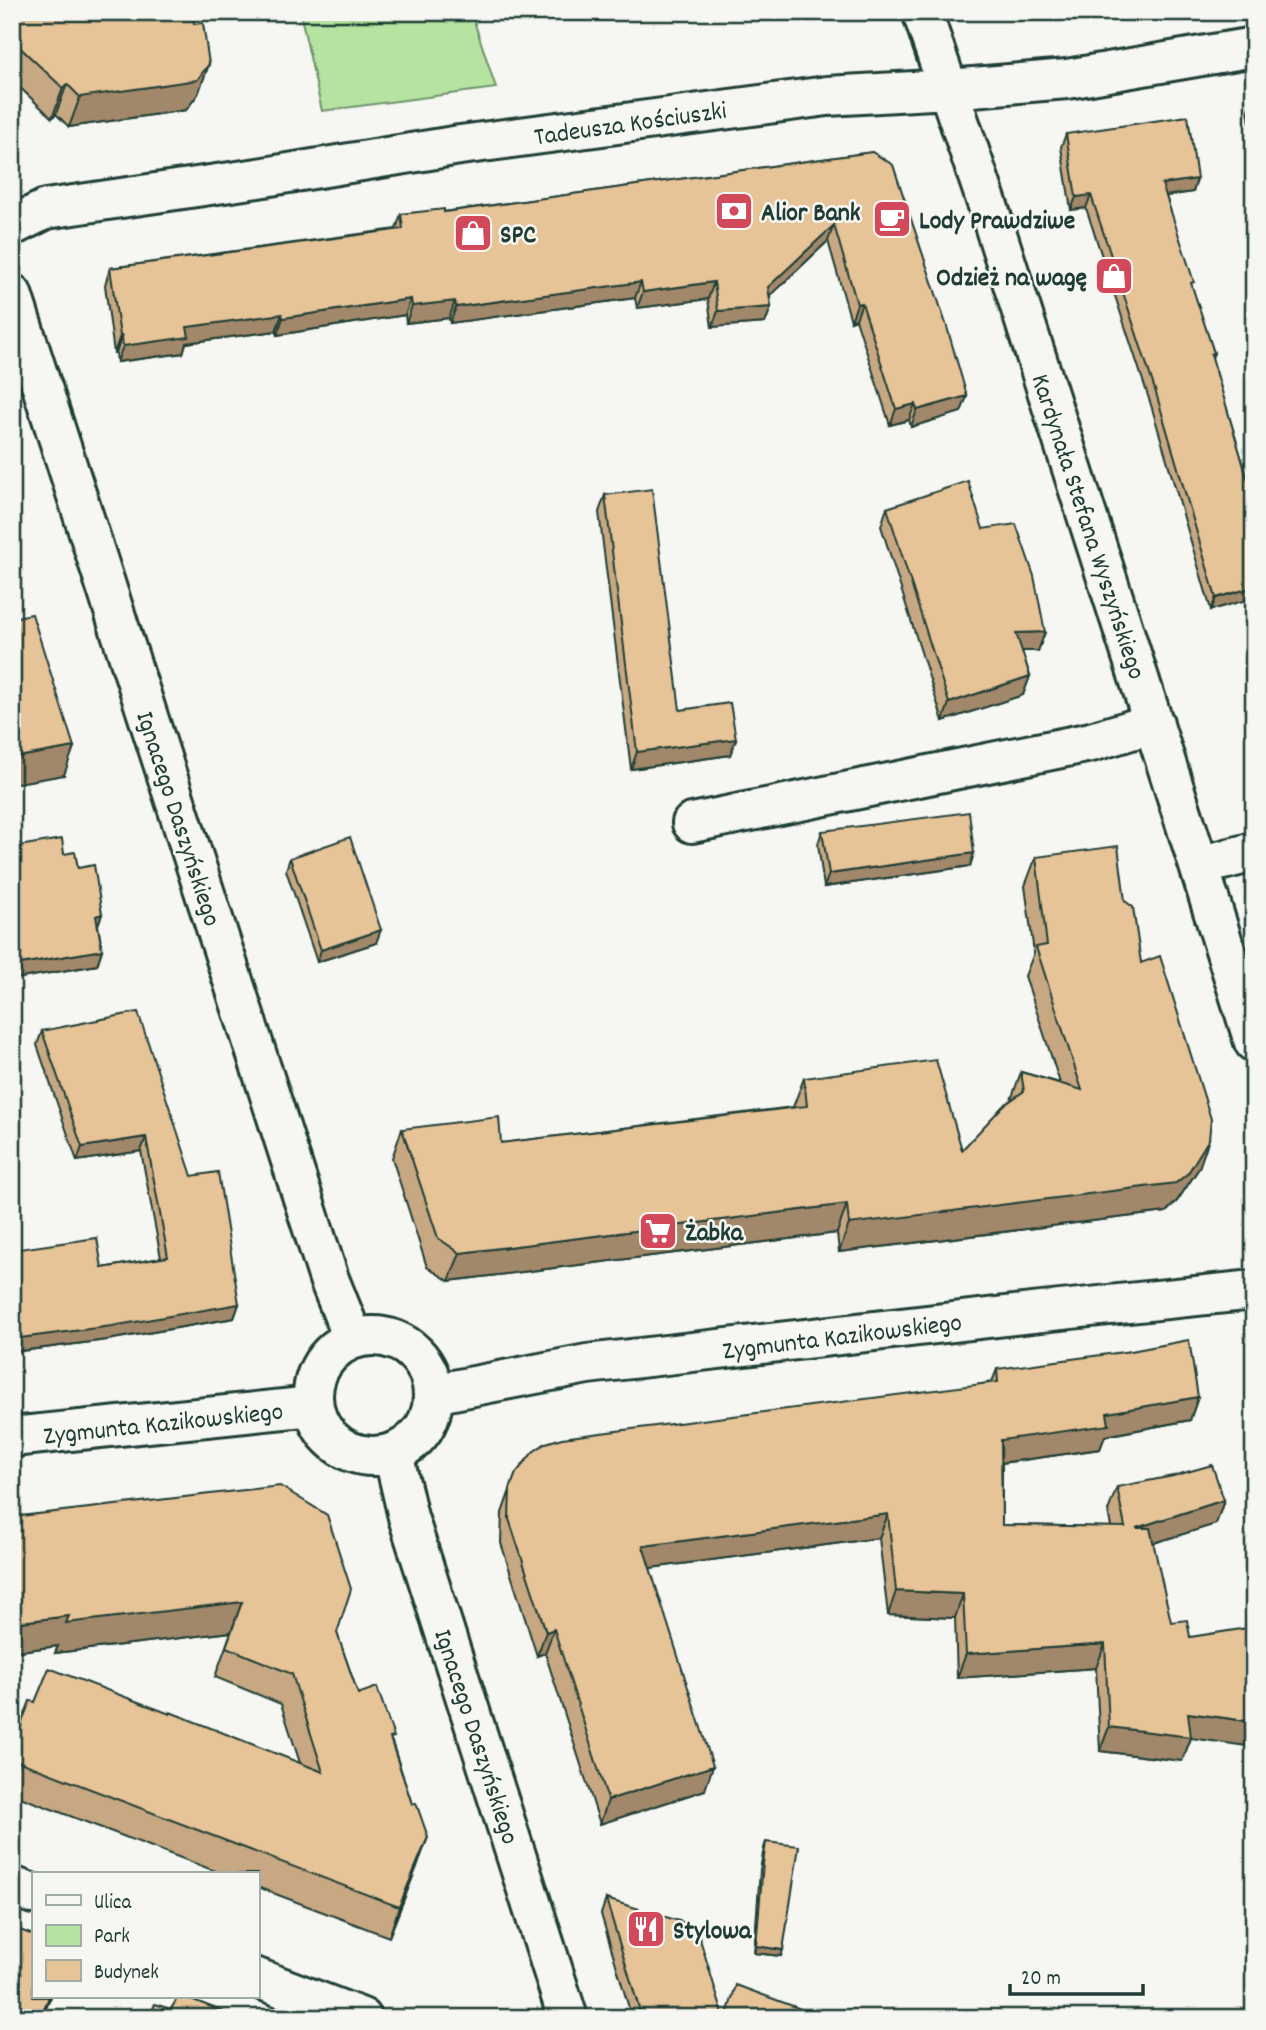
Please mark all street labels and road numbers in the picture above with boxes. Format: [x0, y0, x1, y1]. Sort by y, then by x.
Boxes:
street label: Tadeusza Kościuszki [532, 94, 729, 157]
street label: Kardynała Stefana Wyszyńskiego [1020, 370, 1154, 685]
street label: Ignacego Daszyńskiego [124, 707, 229, 931]
street label: Zygmunta Kazikowskiego [721, 1305, 964, 1372]
street label: Zygmunta Kazikowskiego [42, 1394, 285, 1456]
street label: Ignacego Daszyńskiego [422, 1625, 527, 1849]

